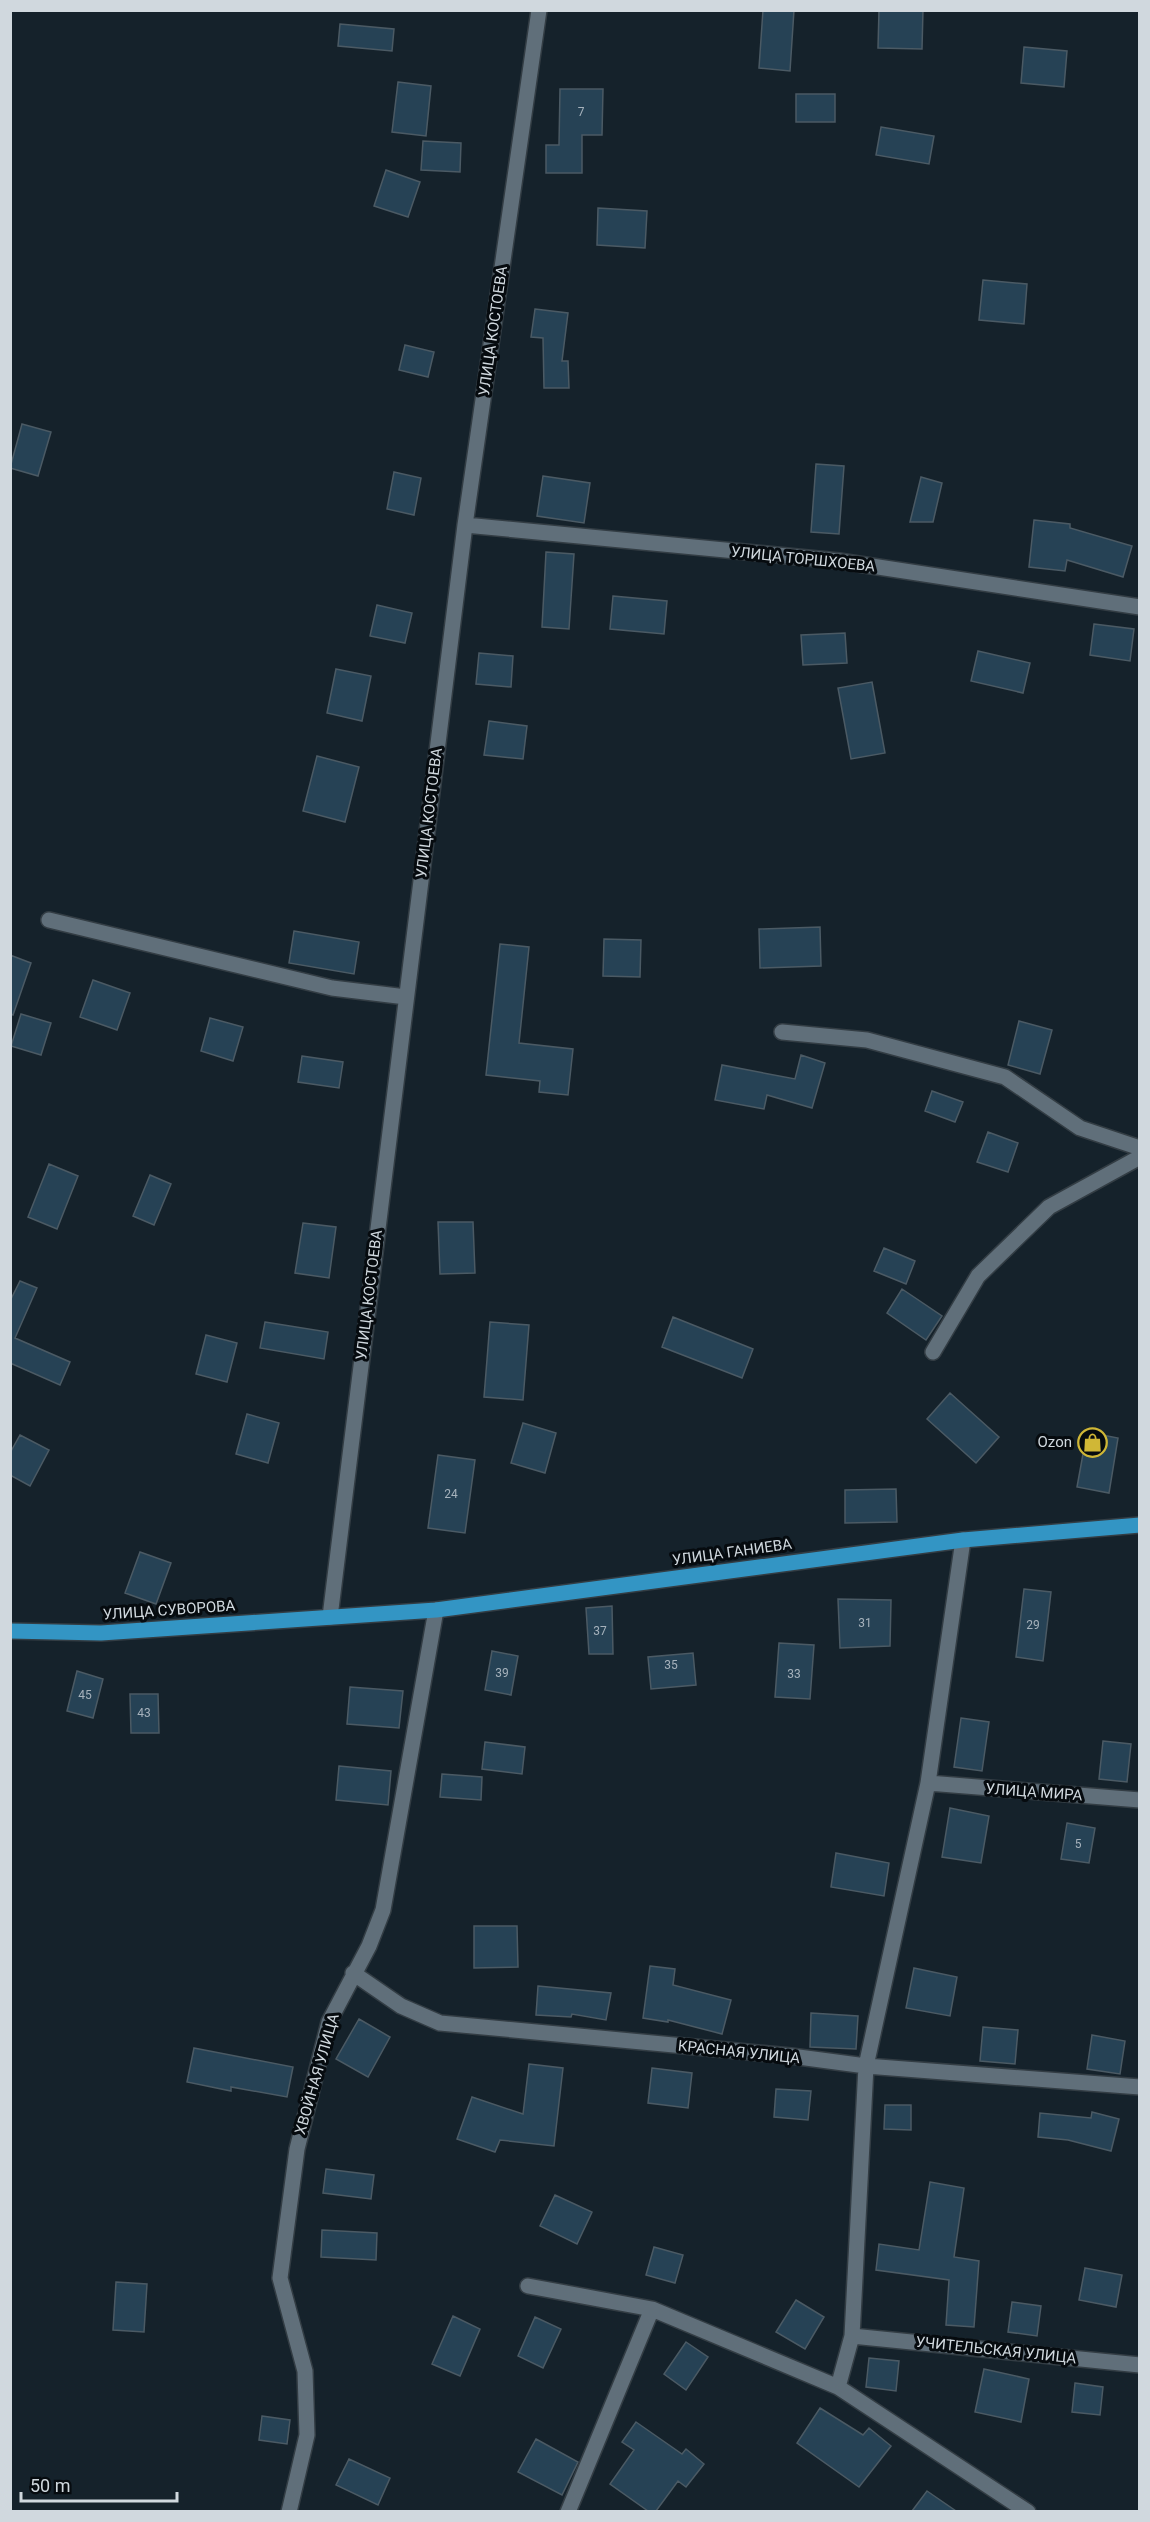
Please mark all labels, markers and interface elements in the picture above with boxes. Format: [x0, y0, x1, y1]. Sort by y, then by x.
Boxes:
house number: 7 [578, 105, 585, 119]
street label: УЛИЦА КОСТОЕВА [475, 265, 511, 397]
street label: УЛИЦА ТОРШХОЕВА [730, 542, 876, 576]
street label: УЛИЦА КОСТОЕВА [412, 747, 446, 879]
street label: УЛИЦА КОСТОЕВА [352, 1229, 386, 1361]
shop icon: Ozon [1077, 1426, 1109, 1458]
place label: Ozon [1038, 1433, 1072, 1451]
house number: 24 [444, 1487, 458, 1501]
street label: УЛИЦА ГАНИЕВА [671, 1535, 793, 1569]
street label: УЛИЦА СУВОРОВА [102, 1596, 236, 1624]
house number: 31 [858, 1616, 872, 1630]
house number: 29 [1026, 1618, 1040, 1632]
house number: 37 [593, 1624, 607, 1638]
house number: 35 [664, 1658, 678, 1672]
house number: 39 [495, 1666, 509, 1680]
house number: 33 [787, 1667, 801, 1681]
house number: 45 [78, 1688, 92, 1702]
house number: 43 [137, 1706, 151, 1720]
street label: УЛИЦА МИРА [985, 1780, 1083, 1804]
house number: 5 [1075, 1837, 1082, 1851]
street label: ХВОЙНАЯ УЛИЦА [291, 2011, 343, 2137]
street label: КРАСНАЯ УЛИЦА [677, 2037, 801, 2067]
street label: УЧИТЕЛЬСКАЯ УЛИЦА [915, 2333, 1077, 2367]
scale bar [21, 2465, 177, 2503]
text: 50 m [30, 2475, 70, 2496]

